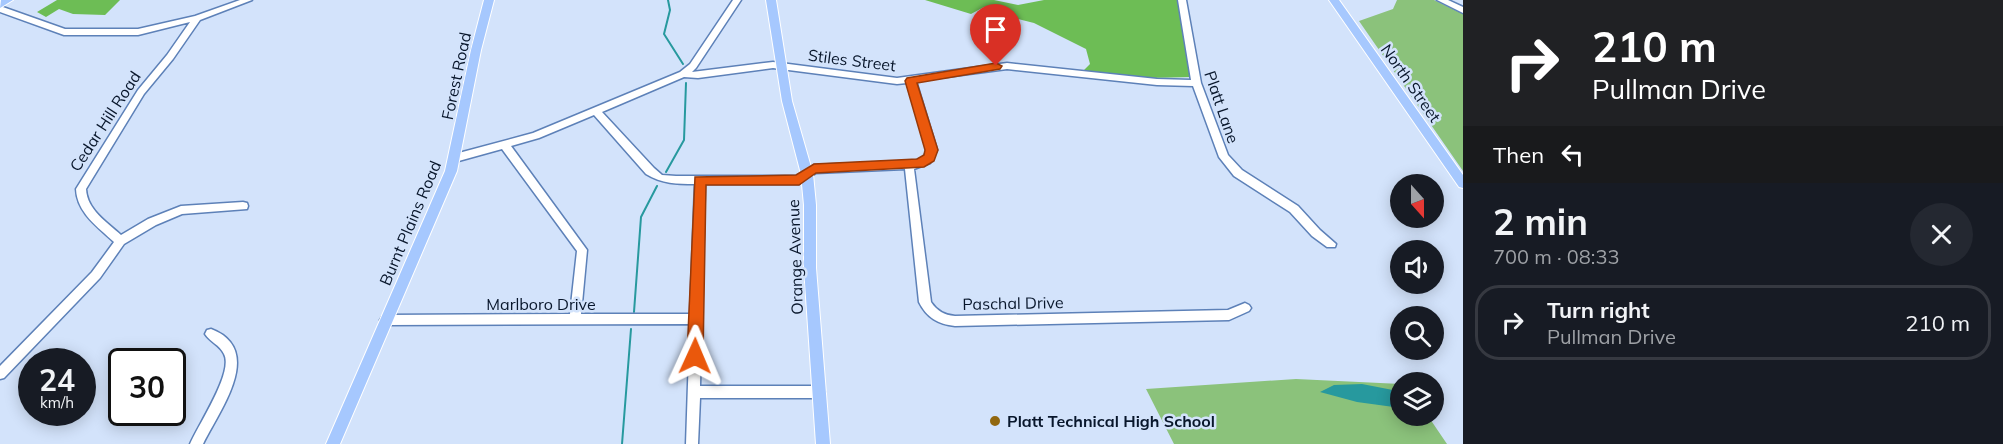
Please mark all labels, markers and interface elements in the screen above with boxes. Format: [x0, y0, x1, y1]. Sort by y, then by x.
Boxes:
pin [970, 4, 1021, 66]
icon: arrive [979, 13, 1012, 46]
text: 210 m [1592, 20, 1717, 73]
icon: right [1493, 24, 1571, 102]
street label: Forest Road [437, 30, 475, 122]
street label: North Street [1377, 40, 1445, 126]
street label: Stiles Street [807, 45, 897, 75]
street label: Cedar Hill Road [65, 67, 145, 175]
street label: Platt Lane [1200, 68, 1244, 146]
text: Pullman Drive [1592, 72, 1766, 106]
icon: left [1556, 138, 1589, 171]
text: Then [1493, 141, 1544, 169]
street label: Burnt Plains Road [375, 158, 445, 288]
north arrow [1390, 174, 1444, 228]
map controls [1390, 174, 1444, 426]
street label: Orange Avenue [783, 199, 807, 315]
text: 2 min [1493, 199, 1588, 244]
button: close [1910, 203, 1973, 266]
button: sound [1390, 240, 1444, 294]
text: 700 m · 08:33 [1493, 244, 1619, 269]
street label: Paschal Drive [962, 292, 1064, 314]
street label: Marlboro Drive [486, 294, 596, 314]
text: Turn right [1547, 296, 1650, 324]
button: search [1390, 306, 1444, 360]
icon: right [1496, 306, 1529, 339]
text: 210 m [1905, 309, 1970, 337]
position arrow [663, 324, 727, 388]
text: Pullman Drive [1547, 324, 1676, 349]
speed limit sign: 30 [108, 348, 186, 426]
text: 24 [39, 361, 75, 399]
button: layers [1390, 372, 1444, 426]
text: km/h [40, 393, 74, 412]
place label: Platt Technical High School [1007, 411, 1215, 431]
marker: Platt Technical High School [988, 414, 1002, 428]

